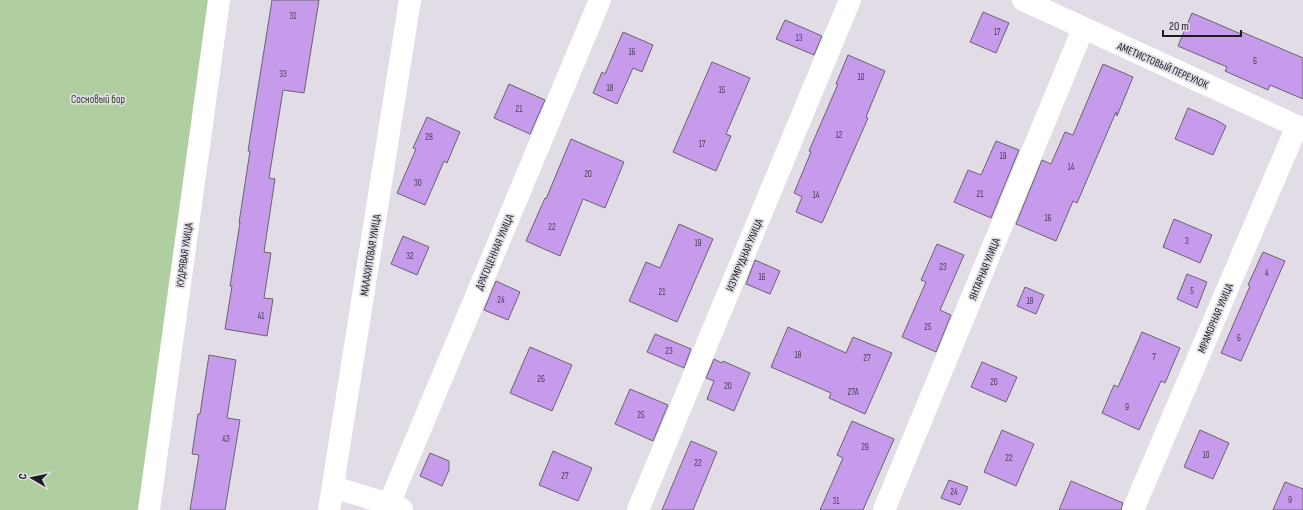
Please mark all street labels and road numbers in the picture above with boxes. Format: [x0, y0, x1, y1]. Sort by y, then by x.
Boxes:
street label: АМЕТИСТОВЫЙ ПЕРЕУЛОК [1114, 38, 1211, 91]
street label: ДРАГОЦЕННАЯ УЛИЦА [473, 212, 516, 292]
street label: МАЛАХИТОВАЯ УЛИЦА [358, 213, 383, 297]
street label: ИЗУМРУДНАЯ УЛИЦА [723, 217, 766, 293]
street label: КУДРЯВАЯ УЛИЦА [174, 222, 196, 288]
street label: ЯНТАРНАЯ УЛИЦА [966, 236, 1003, 302]
street label: МРАМОРНАЯ УЛИЦА [1195, 281, 1236, 355]

